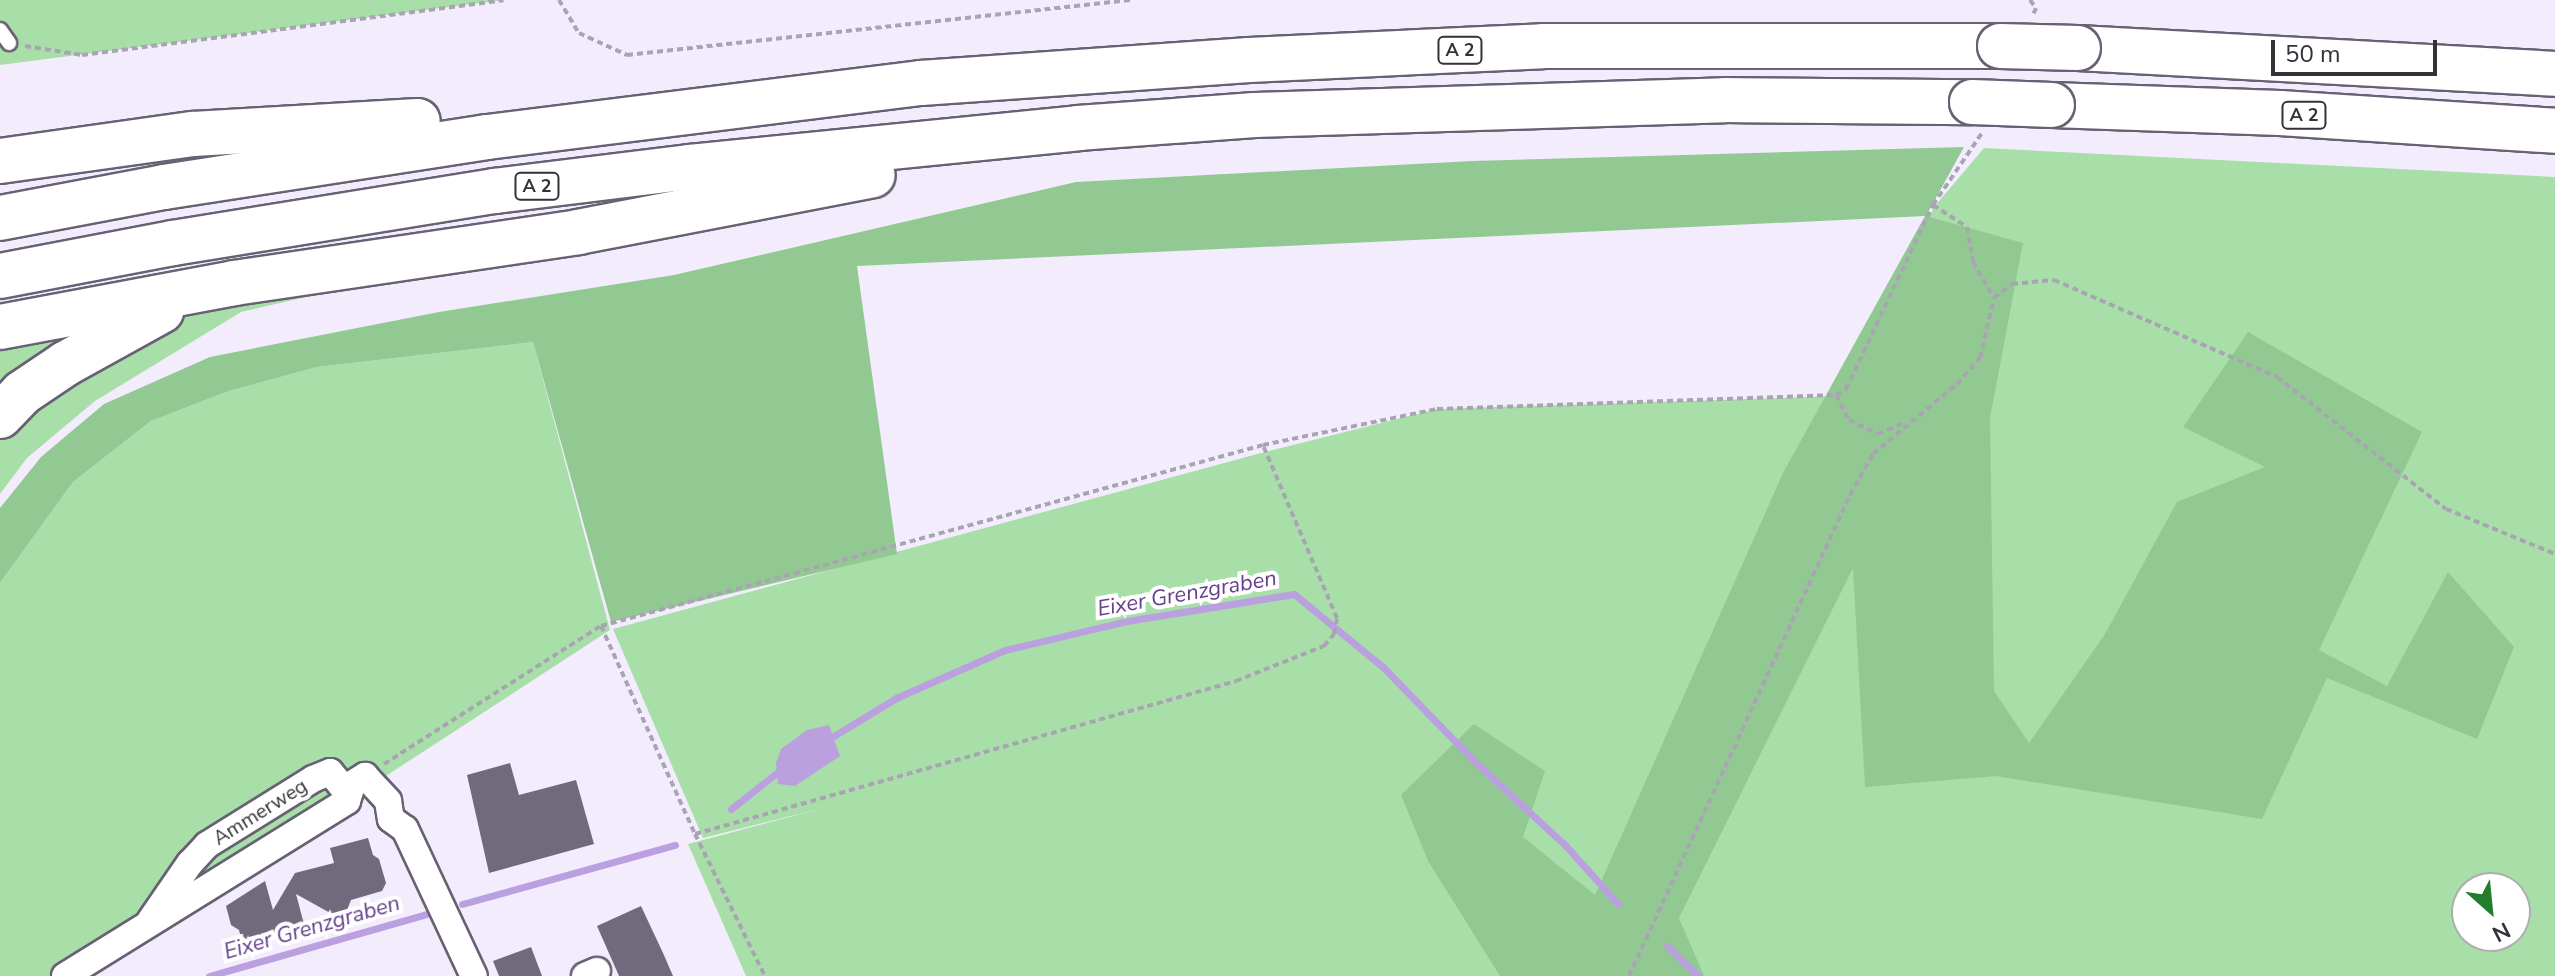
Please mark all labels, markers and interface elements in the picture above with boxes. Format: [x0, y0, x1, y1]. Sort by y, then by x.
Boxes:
scale bar [2275, 24, 2441, 74]
road number: A 2 [1436, 36, 1484, 64]
text: 50 m [2285, 38, 2341, 70]
road number: A 2 [2280, 101, 2328, 129]
road number: A 2 [513, 172, 561, 200]
water label: Eixer Grenzgraben [1095, 565, 1279, 623]
street label: Ammerweg [209, 774, 311, 850]
north arrow [2451, 872, 2531, 952]
water label: Eixer Grenzgraben [221, 890, 403, 966]
text: N [2487, 914, 2515, 949]

